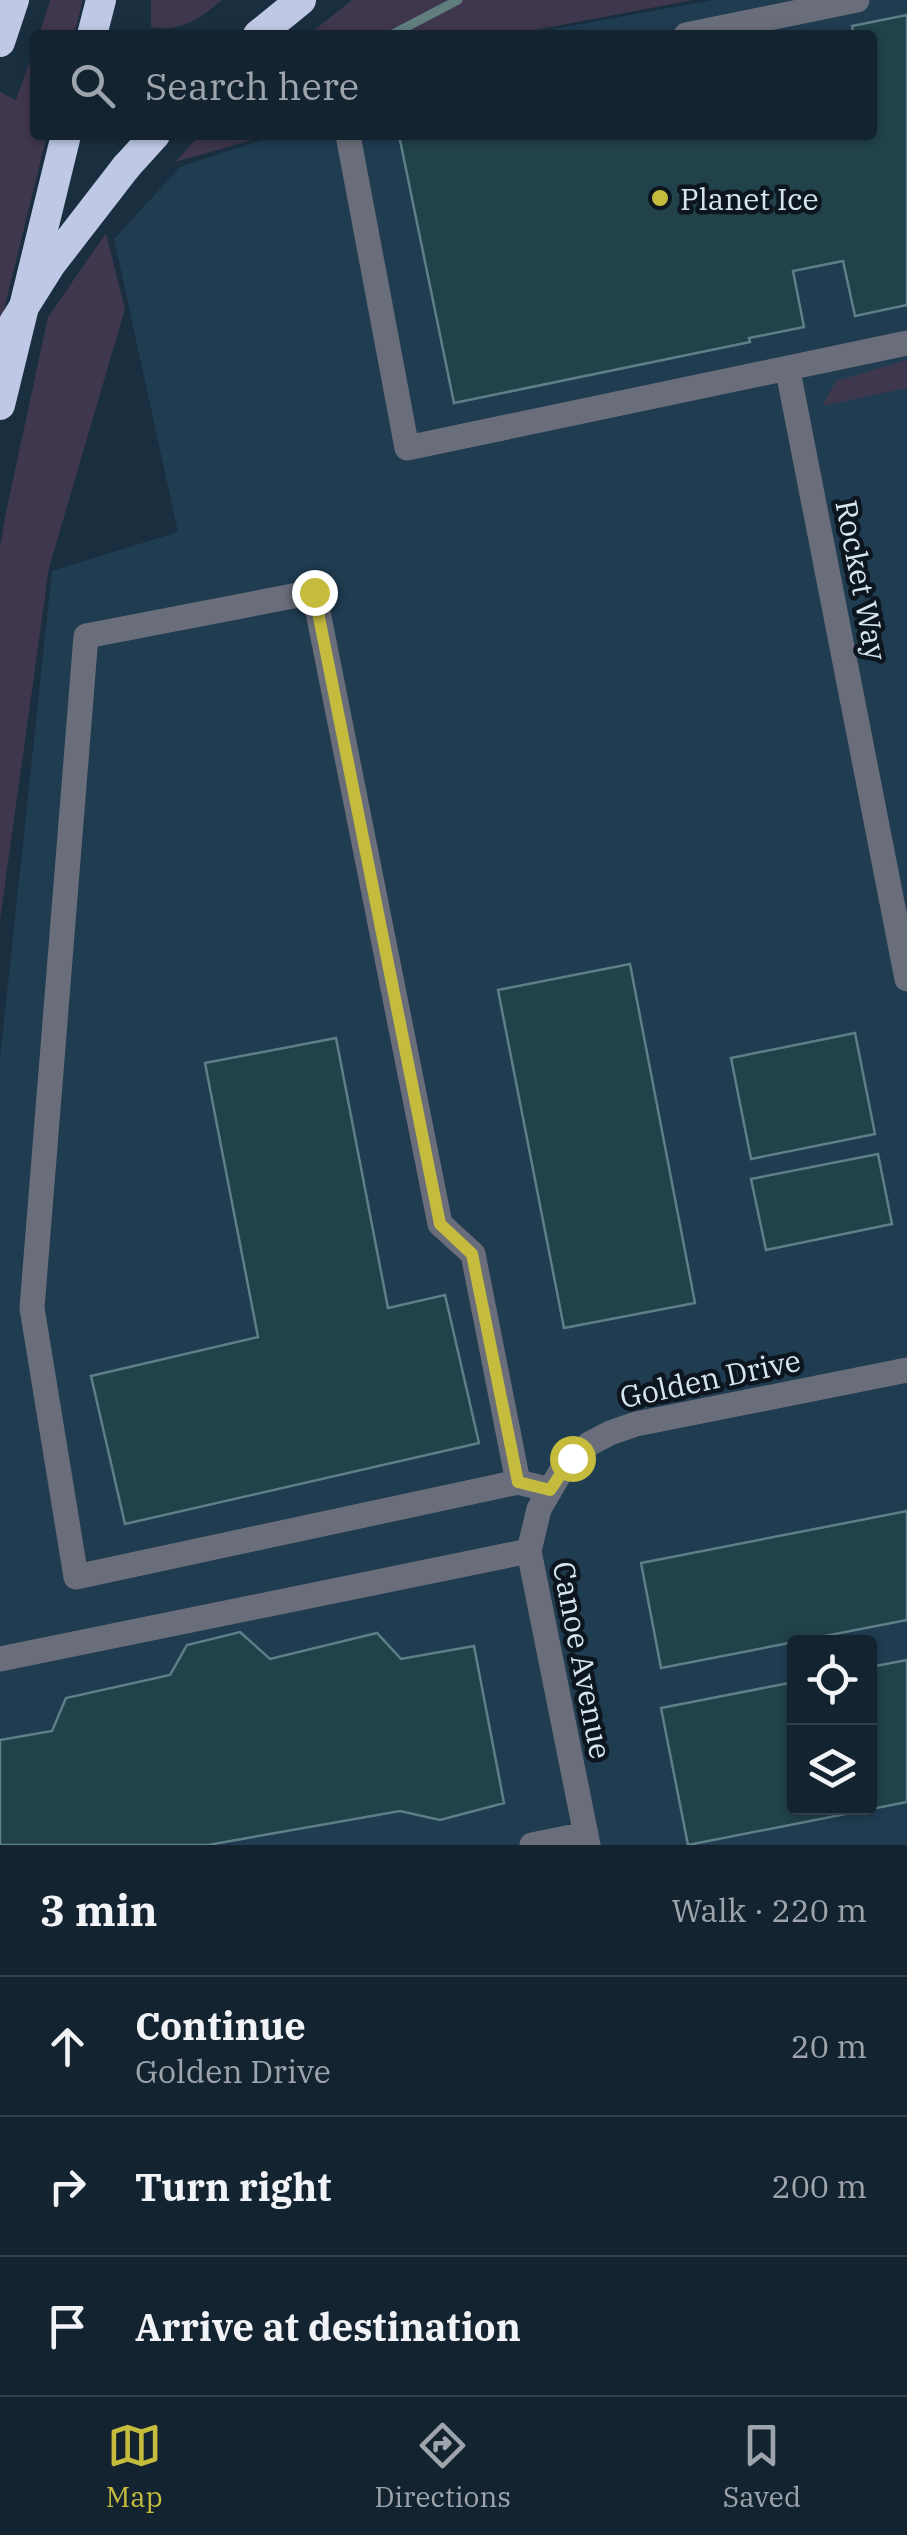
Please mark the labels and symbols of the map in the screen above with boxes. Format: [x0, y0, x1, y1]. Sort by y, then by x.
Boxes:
place label: Planet Ice [680, 179, 819, 218]
marker: Planet Ice [649, 187, 671, 209]
street label: Rocket Way [827, 497, 897, 663]
route end [292, 570, 338, 616]
street label: Golden Drive [616, 1340, 804, 1416]
route start [550, 1436, 596, 1482]
street label: Canoe Avenue [545, 1558, 621, 1762]

